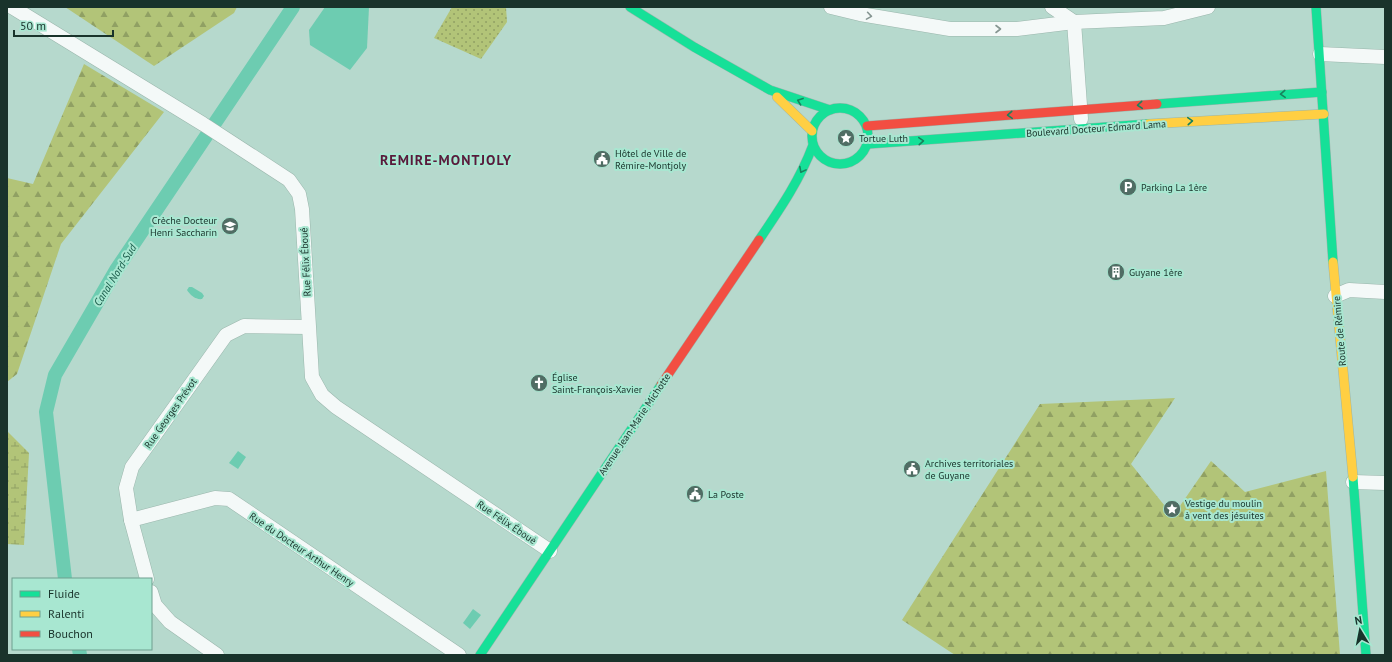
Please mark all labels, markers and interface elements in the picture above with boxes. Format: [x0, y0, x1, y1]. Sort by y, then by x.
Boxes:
one-way arrow [866, 11, 872, 20]
scale bar [14, 12, 113, 38]
text: 50 m [20, 18, 46, 33]
one-way arrow [995, 25, 1001, 33]
one-way arrow [1280, 90, 1286, 99]
one-way arrow [796, 97, 803, 106]
one-way arrow [1137, 100, 1143, 109]
one-way arrow [1007, 111, 1013, 120]
street label: Boulevard Docteur Edmard Lama [1026, 117, 1166, 140]
one-way arrow [1187, 117, 1193, 126]
place icon: Tortue Luth [836, 128, 856, 148]
place label: Tortue Luth [859, 132, 908, 145]
one-way arrow [918, 136, 924, 145]
place label: Hôtel de Ville de Rémire-Montjoly [615, 147, 687, 172]
public building icon: Hôtel de Ville de Rémire-Montjoly [592, 149, 612, 169]
district label: REMIRE-MONTJOLY [380, 151, 512, 169]
one-way arrow [800, 166, 807, 173]
parking icon: Parking La 1ère [1118, 177, 1138, 197]
place label: Parking La 1ère [1141, 181, 1207, 194]
place label: Crèche Docteur Henri Saccharin [150, 214, 218, 239]
school or university icon: Crèche Docteur Henri Saccharin [220, 216, 240, 236]
street label: Rue Félix Éboué [297, 227, 314, 297]
water label: Canal Nord-Sud [90, 241, 140, 308]
building icon: Guyane 1ère [1106, 262, 1126, 282]
place label: Guyane 1ère [1129, 266, 1182, 279]
street label: Route de Rémire [1330, 295, 1349, 366]
place label: Église Saint-François-Xavier [552, 371, 643, 396]
street label: Avenue Jean-Marie Michotte [595, 371, 673, 478]
church icon: Église Saint-François-Xavier [529, 373, 549, 393]
street label: Rue Georges Prévot [141, 375, 200, 451]
place label: Archives territoriales de Guyane [925, 457, 1013, 482]
public building icon: Archives territoriales de Guyane [902, 459, 922, 479]
public building icon: La Poste [685, 484, 705, 504]
place label: La Poste [708, 488, 744, 501]
place label: Vestige du moulin à vent des jésuites [1184, 497, 1264, 522]
street label: Rue Félix Éboué [475, 498, 539, 547]
place icon: Vestige du moulin à vent des jésuites [1162, 499, 1182, 519]
street label: Rue du Docteur Arthur Henry [247, 509, 357, 590]
legend [12, 578, 152, 650]
text: Fluide [48, 586, 80, 601]
text: Ralenti [48, 606, 84, 621]
north arrow [1340, 610, 1380, 650]
text: N [1353, 613, 1363, 628]
text: Bouchon [48, 626, 93, 641]

